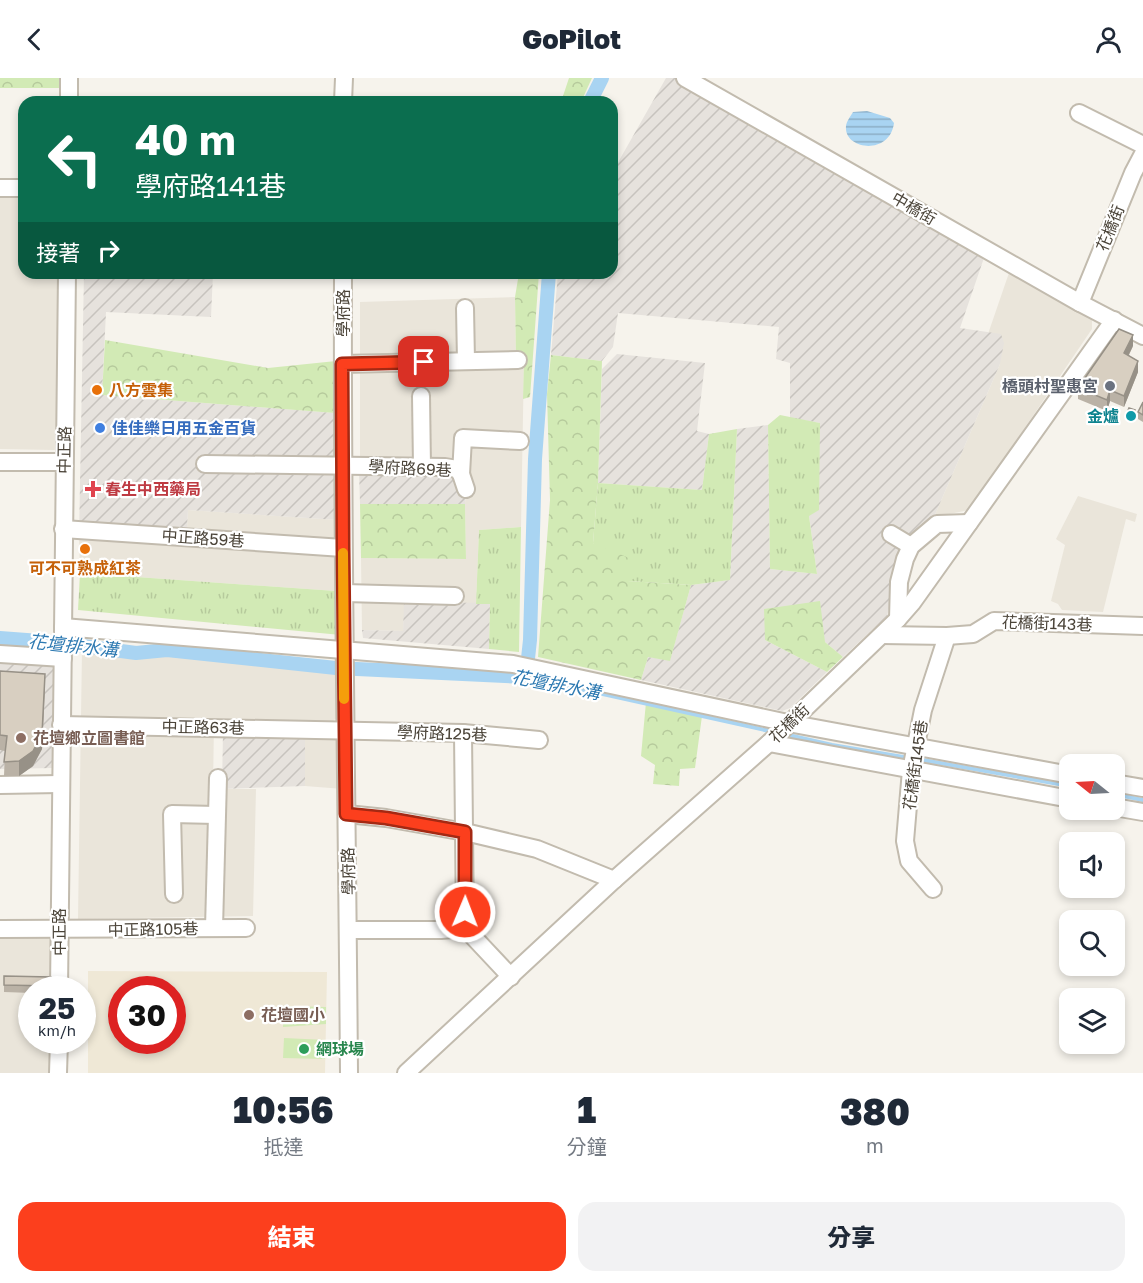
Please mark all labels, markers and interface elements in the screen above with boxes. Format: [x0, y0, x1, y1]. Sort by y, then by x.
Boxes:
icon: back [18, 23, 51, 56]
text: GoPilot [522, 23, 621, 55]
icon: person [1092, 23, 1125, 56]
text: 40 m [135, 114, 236, 164]
icon: left [36, 120, 114, 198]
text: 學府路141巷 [135, 170, 286, 202]
street label: 中橋街 [888, 187, 940, 229]
street label: 花橋街 [1092, 202, 1128, 254]
icon: right [92, 234, 125, 267]
text: 接著 [36, 239, 80, 266]
street label: 學府路 [333, 289, 353, 337]
pin [398, 336, 449, 387]
icon: arrive [407, 345, 440, 378]
place label: 橋頭村聖惠宮 [1002, 376, 1098, 396]
marker: 橋頭村聖惠宮 [1103, 379, 1117, 393]
place label: 八方雲集 [109, 380, 173, 400]
marker: 八方雲集 [90, 383, 104, 397]
place label: 金爐 [1087, 406, 1119, 426]
marker: 金爐 [1124, 409, 1138, 423]
place label: 佳佳樂日用五金百貨 [112, 418, 256, 438]
marker: 佳佳樂日用五金百貨 [93, 421, 107, 435]
street label: 中正路 [54, 426, 74, 474]
street label: 學府路69巷 [368, 456, 452, 480]
place label: 春生中西藥局 [105, 479, 201, 499]
marker: 春生中西藥局 [86, 482, 100, 496]
street label: 中正路59巷 [161, 525, 245, 551]
marker: 可不可熟成紅茶 [78, 542, 92, 556]
place label: 可不可熟成紅茶 [29, 558, 141, 578]
street label: 花橋街143巷 [1001, 611, 1093, 635]
water label: 花壇排水溝 [27, 629, 122, 661]
water label: 花壇排水溝 [510, 665, 605, 704]
street label: 花橋街 [765, 699, 813, 747]
street label: 中正路63巷 [161, 716, 245, 738]
street label: 花橋街145巷 [899, 719, 931, 811]
street label: 學府路125巷 [397, 721, 487, 745]
place label: 花壇鄉立圖書館 [33, 728, 145, 748]
marker: 花壇鄉立圖書館 [14, 731, 28, 745]
north arrow [1059, 754, 1125, 820]
map controls [1059, 754, 1125, 1054]
button: sound [1059, 832, 1125, 898]
street label: 學府路 [338, 847, 358, 895]
position arrow [433, 880, 497, 944]
street label: 中正路 [49, 908, 69, 956]
button: search [1059, 910, 1125, 976]
street label: 中正路105巷 [107, 918, 199, 940]
speed limit sign: 30 [108, 976, 186, 1054]
button: layers [1059, 988, 1125, 1054]
text: 25 [39, 990, 75, 1026]
place label: 花壇國小 [261, 1005, 325, 1025]
marker: 花壇國小 [242, 1008, 256, 1022]
text: km/h [38, 1021, 76, 1039]
place label: 網球場 [316, 1039, 364, 1059]
marker: 網球場 [297, 1042, 311, 1056]
text: 10:56 [233, 1088, 334, 1131]
text: 1 [577, 1088, 596, 1131]
text: 380 [840, 1090, 910, 1133]
text: m [866, 1133, 884, 1157]
text: 抵達 [263, 1134, 303, 1158]
text: 分鐘 [567, 1134, 607, 1158]
button: 結束 [18, 1202, 566, 1271]
button: 分享 [578, 1202, 1125, 1271]

